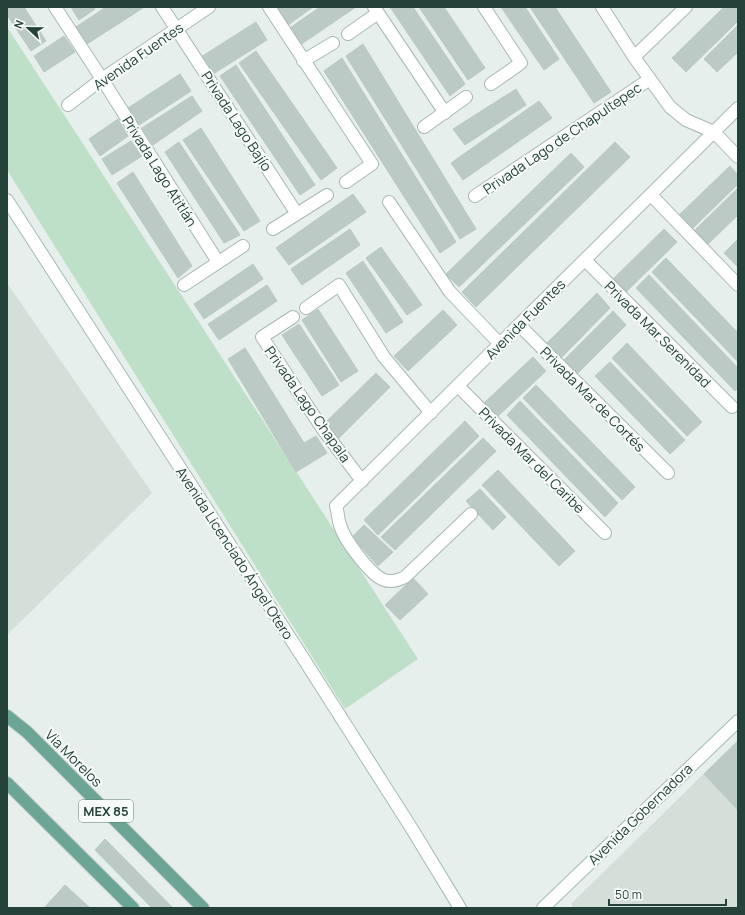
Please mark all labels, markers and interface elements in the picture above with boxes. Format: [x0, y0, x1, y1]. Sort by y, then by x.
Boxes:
north arrow [8, 8, 48, 48]
text: N [10, 18, 27, 31]
street label: Avenida Fuentes [89, 18, 187, 94]
street label: Privada Lago Bajío [197, 67, 277, 175]
street label: Privada Lago de Chapultepec [479, 78, 645, 198]
street label: Privada Lago Atitlán [118, 112, 202, 230]
street label: Avenida Fuentes [481, 275, 569, 363]
street label: Privada Mar Serenidad [601, 277, 715, 391]
street label: Privada Lago Chapala [261, 342, 355, 466]
street label: Privada Mar de Cortés [536, 342, 650, 456]
street label: Privada Mar del Caribe [475, 403, 589, 517]
street label: Avenida Licenciado Ángel Otero [172, 463, 298, 643]
street label: Vía Morelos [41, 725, 107, 791]
street label: Avenida Gobernadora [584, 759, 696, 869]
road number: MEX 85 [79, 800, 133, 822]
scale bar [609, 881, 726, 907]
text: 50 m [615, 886, 642, 903]

